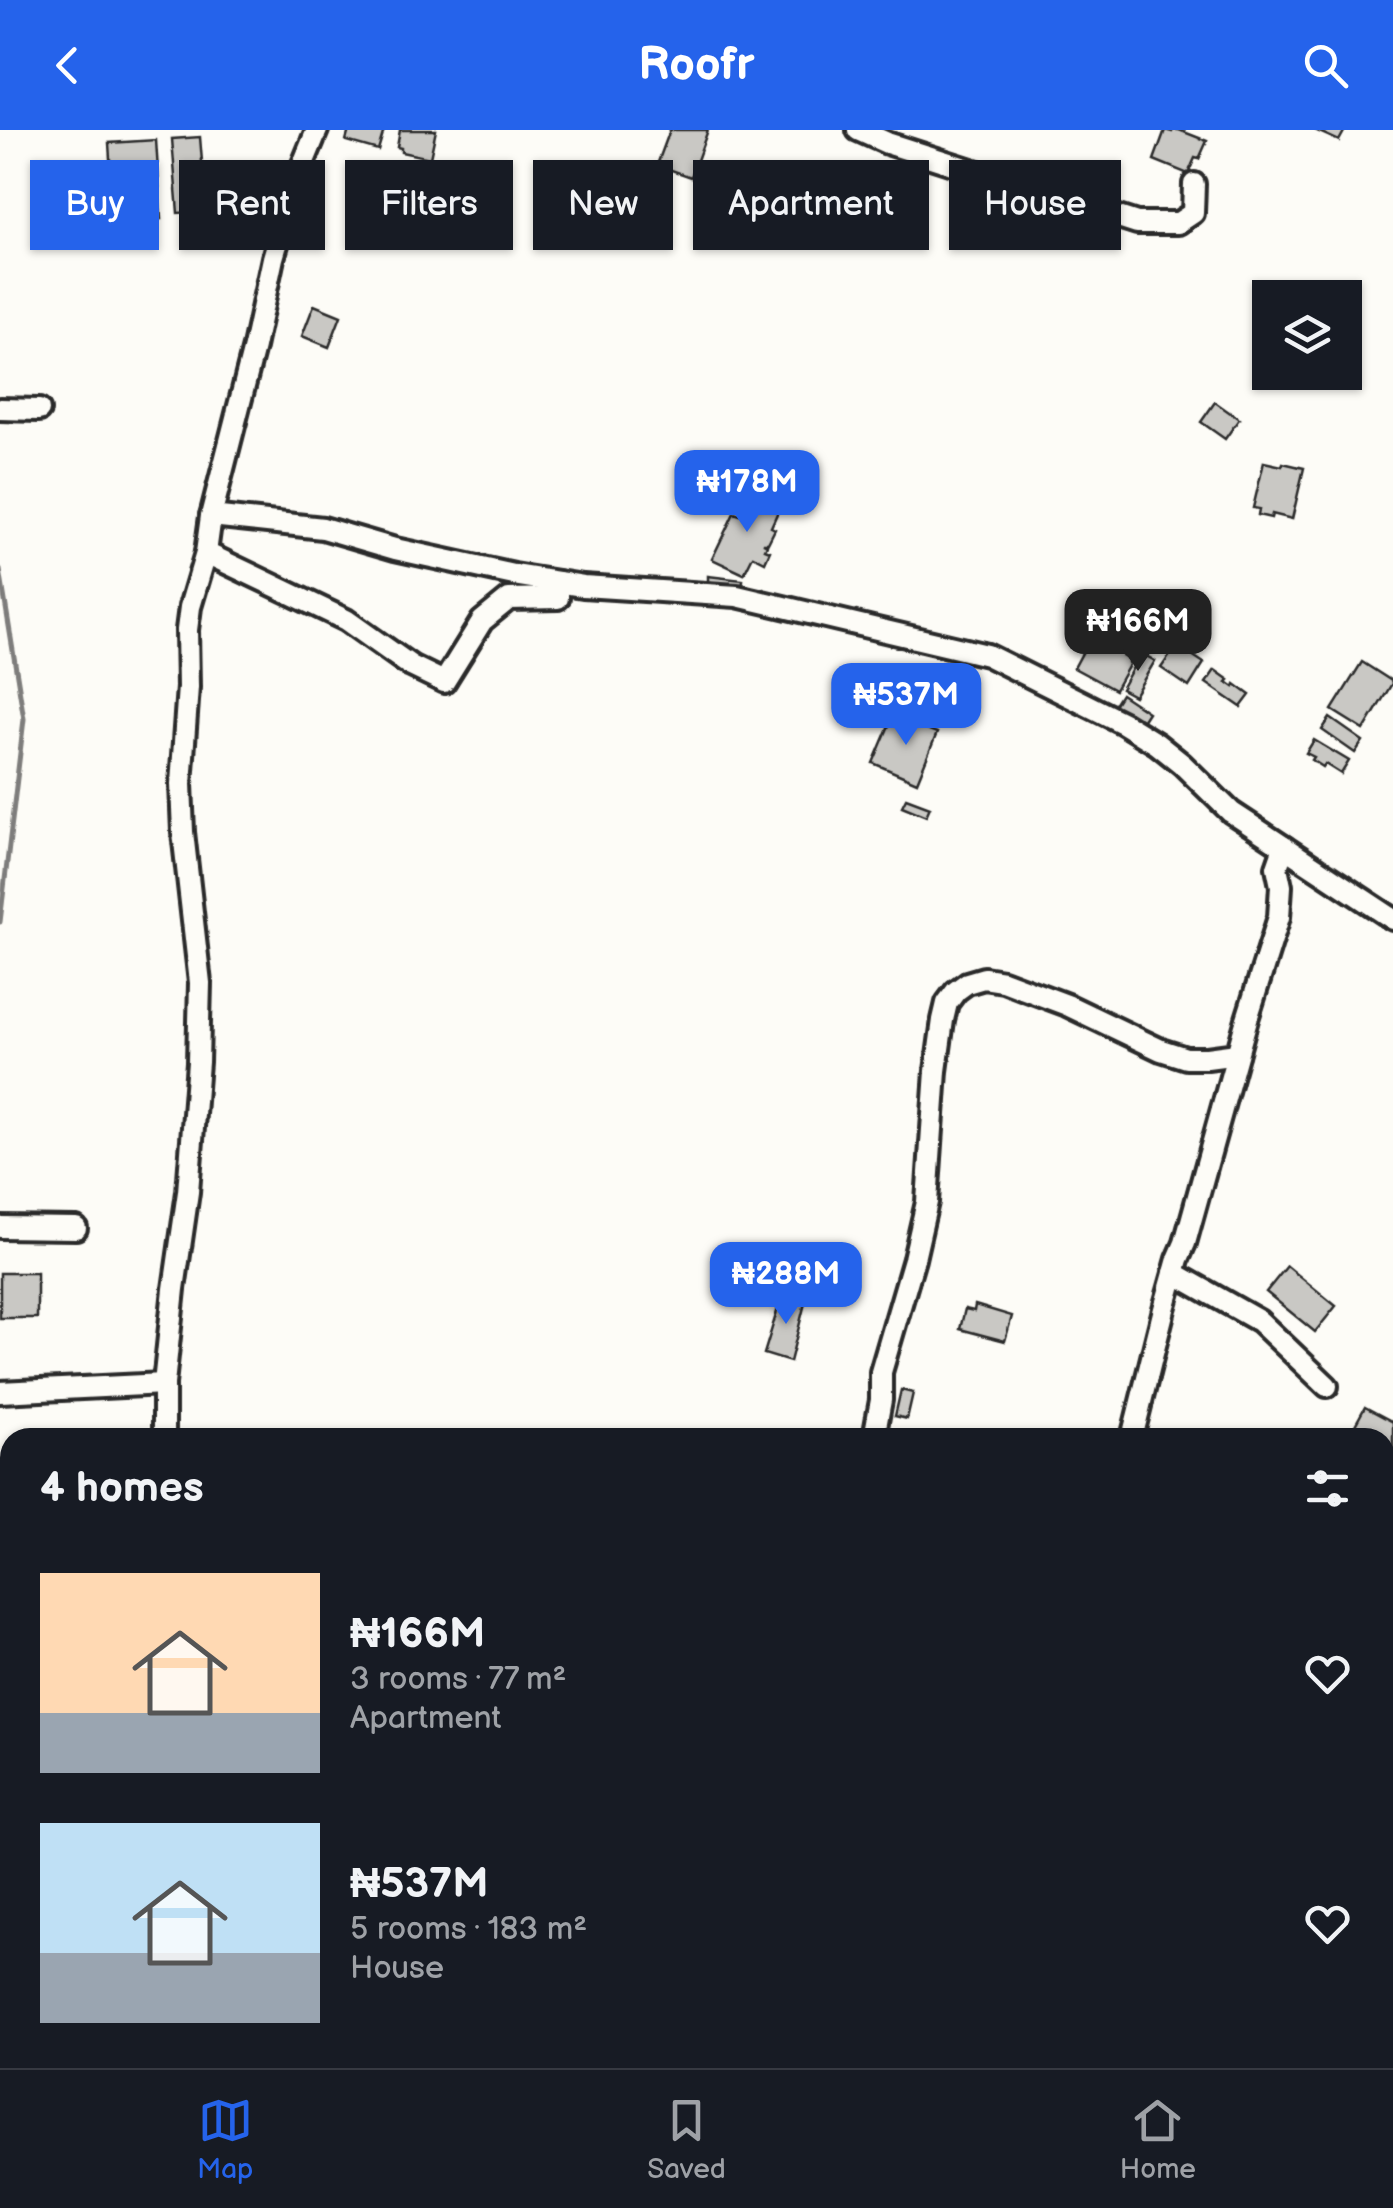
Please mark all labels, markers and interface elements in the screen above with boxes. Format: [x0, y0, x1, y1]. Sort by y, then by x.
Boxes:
icon: back [40, 38, 95, 93]
text: Roofr [639, 38, 754, 93]
icon: search [1298, 38, 1353, 93]
chip: Buy [30, 160, 159, 250]
chip: Rent [179, 160, 325, 250]
chip: Filters [345, 160, 513, 250]
chip: New [533, 160, 673, 250]
chip: Apartment [693, 160, 929, 250]
chip: House [949, 160, 1121, 250]
map controls [1252, 280, 1362, 390]
button: layers [1252, 280, 1362, 390]
pin: ₦178M [677, 450, 817, 535]
text: ₦178M [696, 463, 798, 502]
pin: ₦166M [1068, 589, 1208, 674]
text: ₦166M [1087, 602, 1189, 641]
pin: ₦537M [836, 663, 976, 748]
text: ₦537M [853, 676, 959, 715]
pin: ₦288M [716, 1242, 856, 1327]
text: ₦288M [732, 1255, 840, 1294]
icon: filters [1300, 1461, 1355, 1516]
text: 4 homes [40, 1463, 204, 1514]
text: ₦166M [350, 1609, 485, 1660]
icon: home [120, 1613, 240, 1733]
icon: heart [1300, 1646, 1355, 1701]
text: 3 rooms · 77 m² [350, 1660, 566, 1699]
text: Apartment [350, 1699, 501, 1738]
text: ₦537M [350, 1859, 488, 1910]
icon: home [120, 1863, 240, 1983]
icon: heart [1300, 1896, 1355, 1951]
text: 5 rooms · 183 m² [350, 1910, 587, 1949]
text: House [350, 1949, 444, 1988]
tab: Map [197, 2093, 253, 2186]
tab: Saved [647, 2093, 726, 2186]
tab: Home [1120, 2093, 1196, 2186]

